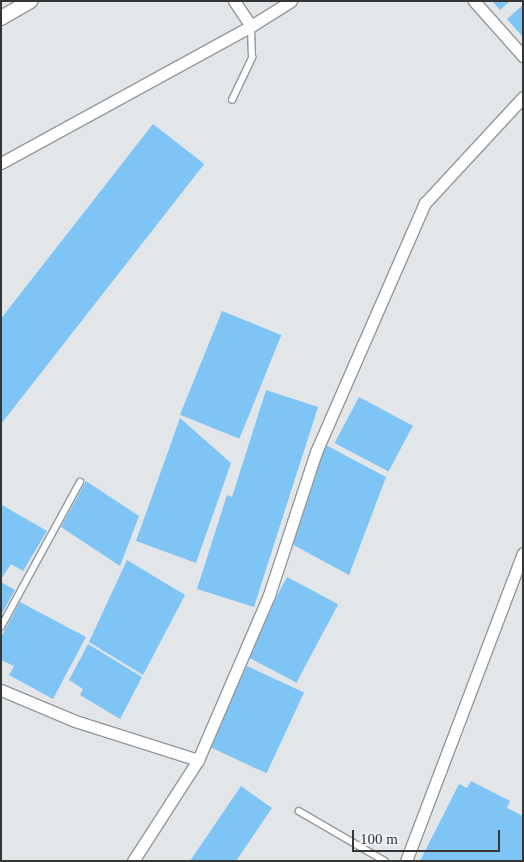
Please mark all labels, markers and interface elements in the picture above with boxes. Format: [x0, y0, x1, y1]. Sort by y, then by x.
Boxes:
scale bar [354, 820, 502, 852]
text: 100 m [360, 831, 398, 847]

